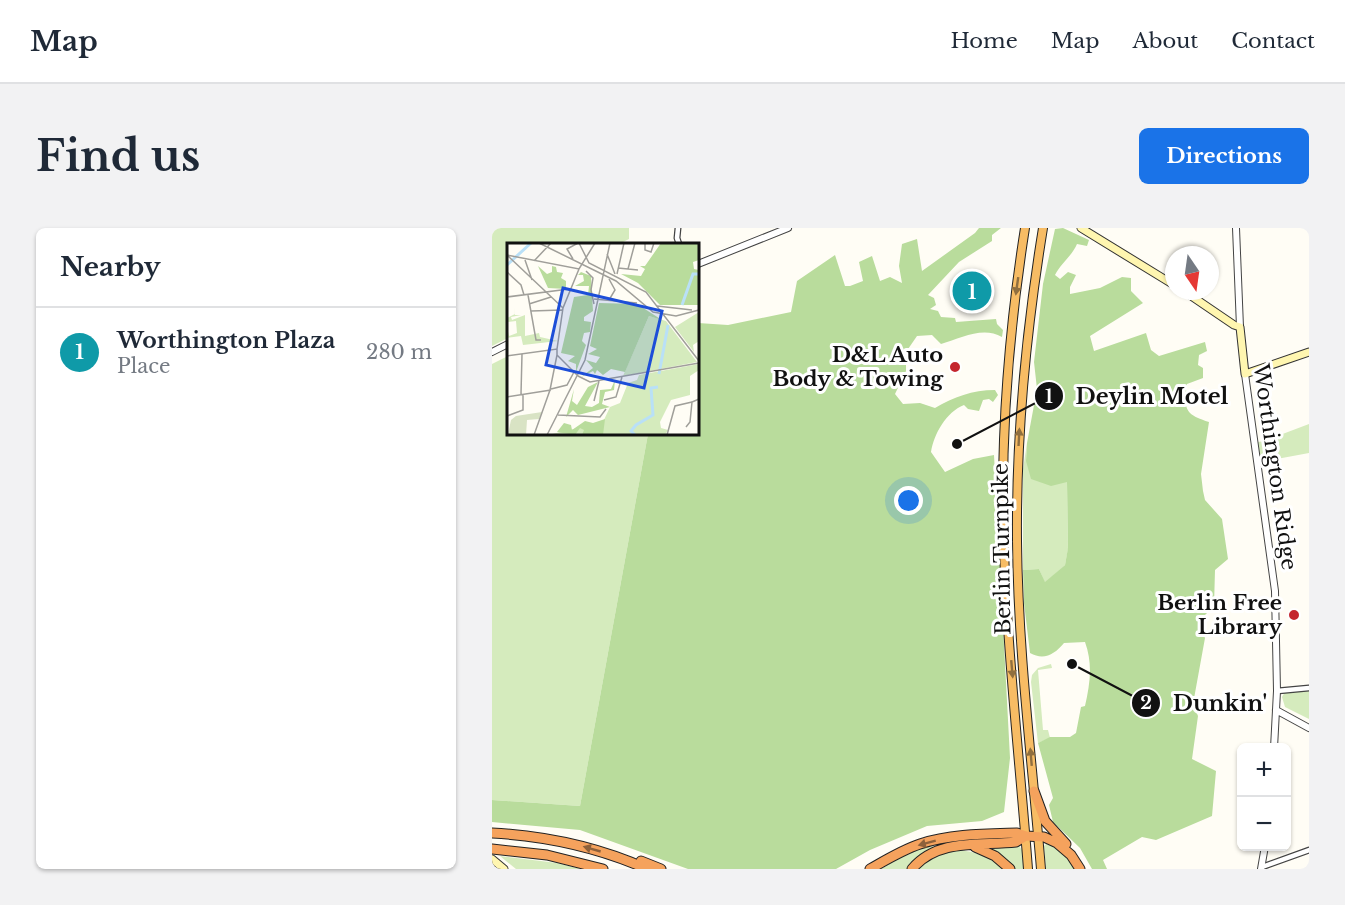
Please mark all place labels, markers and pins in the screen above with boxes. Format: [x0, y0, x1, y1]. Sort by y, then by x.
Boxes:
pin: 1 [952, 268, 992, 314]
place label: D&L Auto Body & Towing [772, 342, 944, 392]
marker: D&L Auto Body & Towing [948, 360, 962, 374]
callout: Deylin Motel [1034, 376, 1241, 416]
place label: Berlin Free Library [1157, 590, 1282, 640]
marker: Berlin Free Library [1287, 608, 1301, 622]
callout: Dunkin' [1131, 683, 1279, 723]

